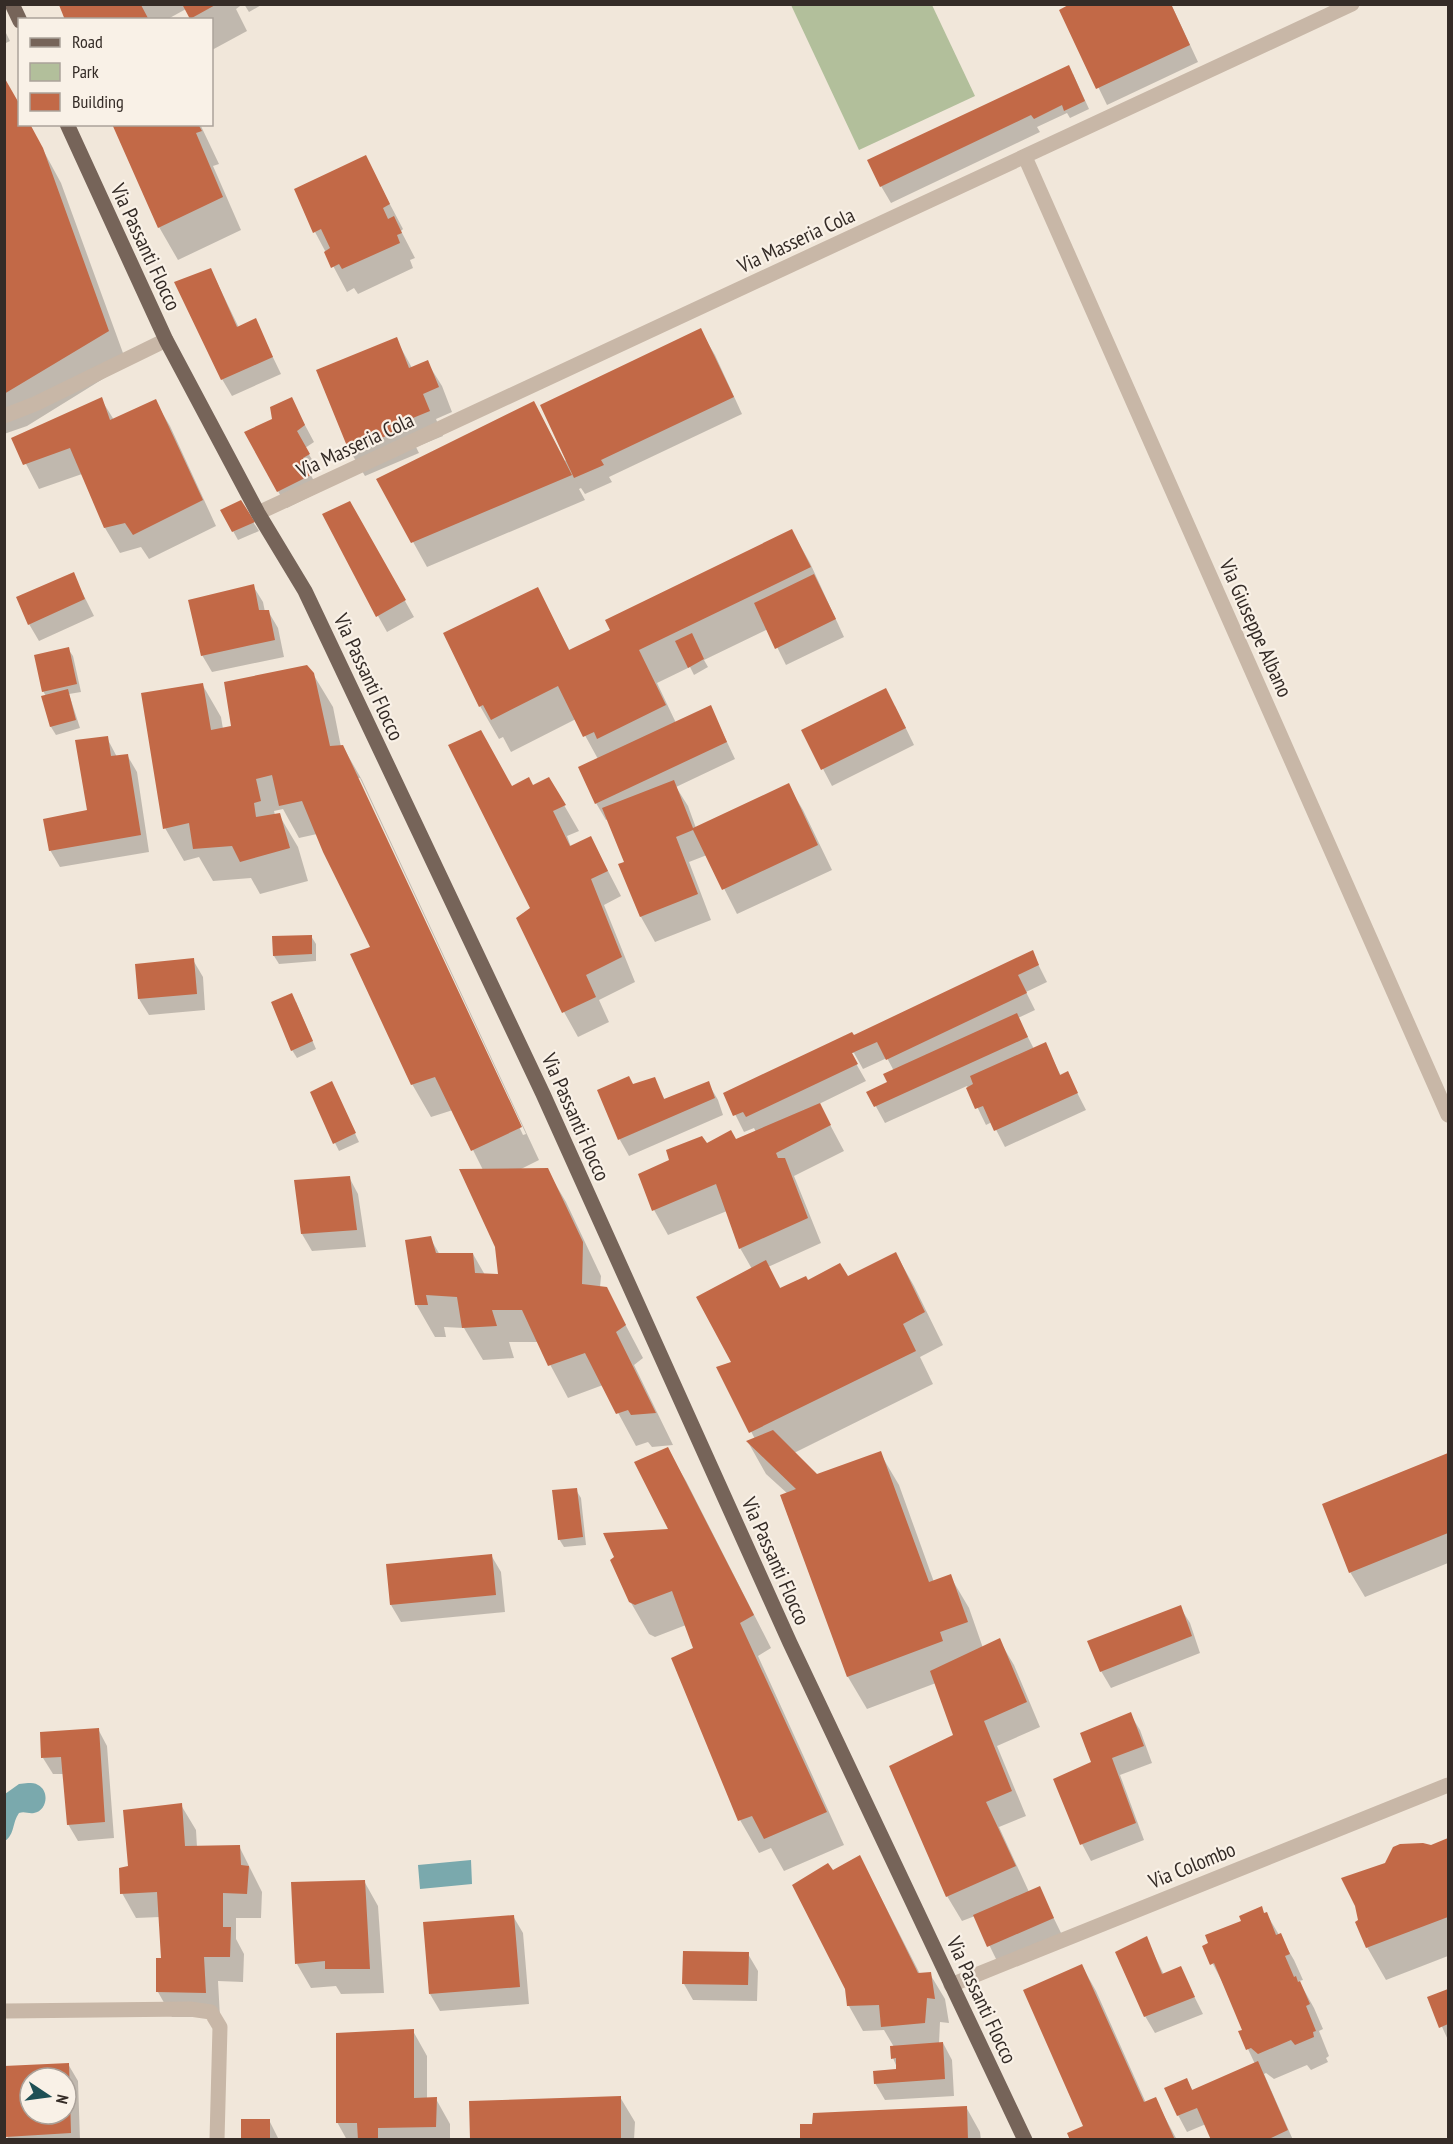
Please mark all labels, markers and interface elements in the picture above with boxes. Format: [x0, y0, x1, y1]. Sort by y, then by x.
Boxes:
legend [18, 18, 213, 126]
text: Road [72, 30, 103, 53]
text: Park [72, 60, 99, 83]
text: Building [72, 90, 124, 113]
street label: Via Passanti Flocco [104, 178, 187, 315]
street label: Via Masseria Cola [732, 201, 859, 279]
street label: Via Masseria Cola [291, 406, 418, 484]
street label: Via Giuseppe Albano [1213, 554, 1299, 701]
street label: Via Passanti Flocco [327, 608, 410, 745]
street label: Via Passanti Flocco [535, 1048, 616, 1185]
street label: Via Passanti Flocco [735, 1492, 816, 1629]
street label: Via Colombo [1144, 1835, 1239, 1895]
street label: Via Passanti Flocco [940, 1931, 1023, 2068]
north arrow [18, 2066, 78, 2126]
text: N [52, 2093, 73, 2106]

